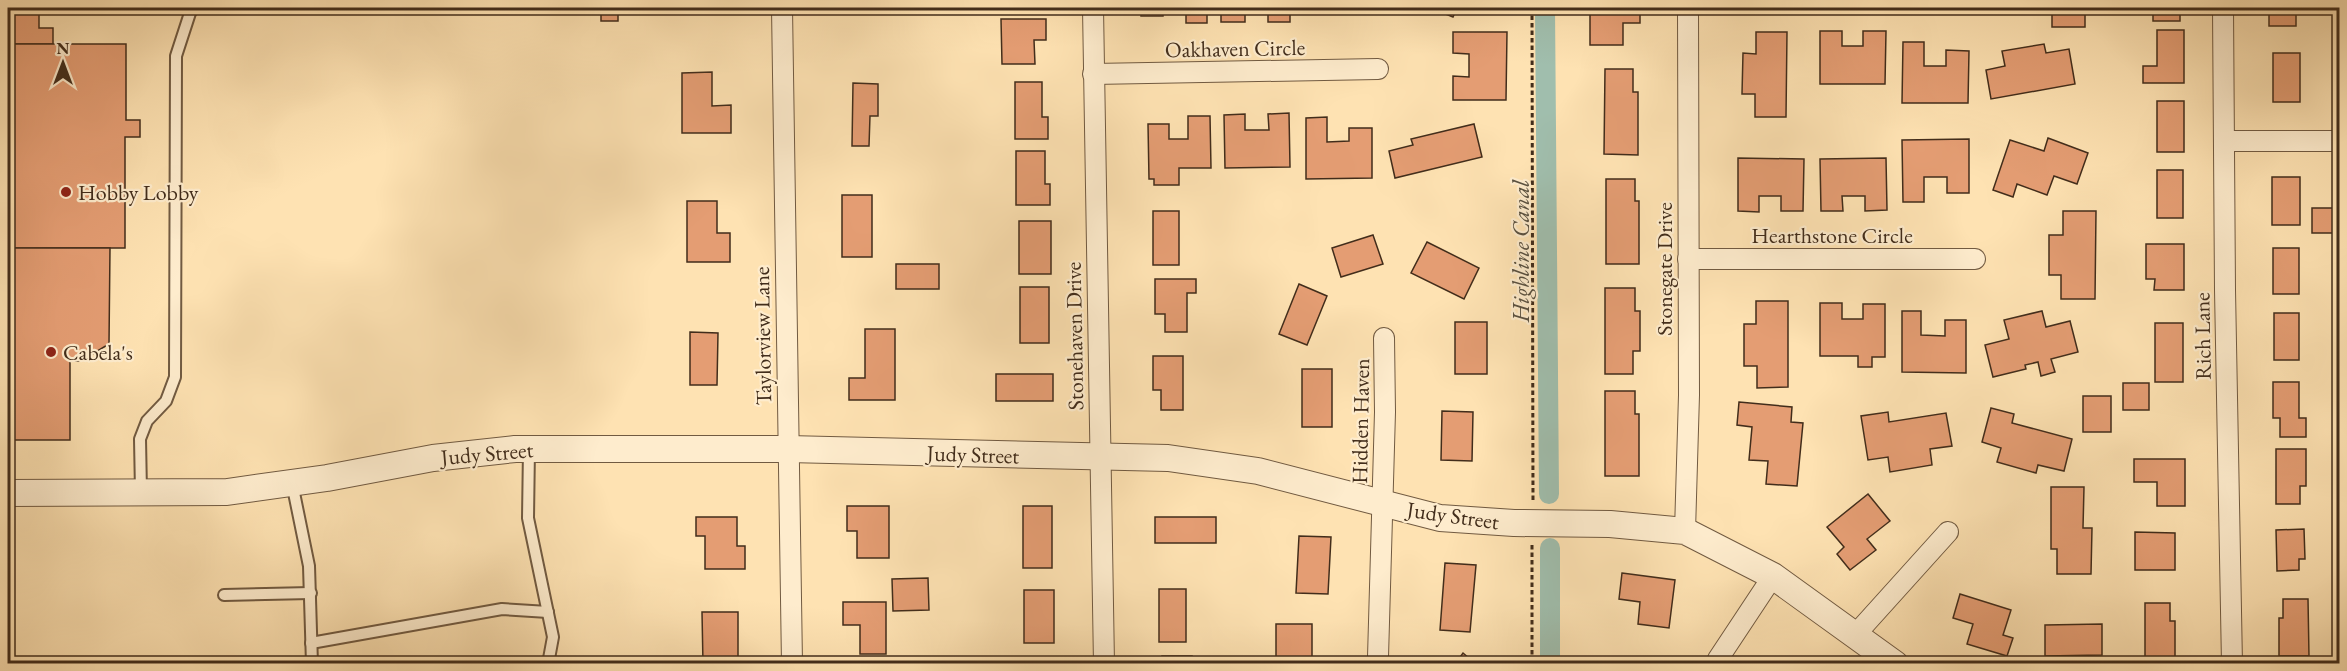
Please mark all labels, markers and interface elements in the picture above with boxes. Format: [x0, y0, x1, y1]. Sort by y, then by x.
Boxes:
north arrow [33, 33, 93, 93]
street label: Oakhaven Circle [1165, 33, 1306, 64]
text: N [57, 38, 70, 59]
place label: Hobby Lobby [78, 178, 199, 207]
water label: Highline Canal [1505, 179, 1536, 323]
marker: Hobby Lobby [59, 185, 73, 199]
street label: Stonegate Drive [1650, 202, 1679, 336]
street label: Hearthstone Circle [1751, 221, 1913, 250]
street label: Stonehaven Drive [1059, 261, 1090, 411]
street label: Taylorview Lane [747, 266, 778, 406]
street label: Rich Lane [2187, 292, 2218, 380]
place label: Cabela's [63, 338, 133, 367]
marker: Cabela's [44, 345, 58, 359]
street label: Hidden Haven [1345, 358, 1376, 484]
street label: Judy Street [438, 435, 535, 472]
street label: Judy Street [924, 438, 1020, 471]
street label: Judy Street [1403, 494, 1501, 536]

